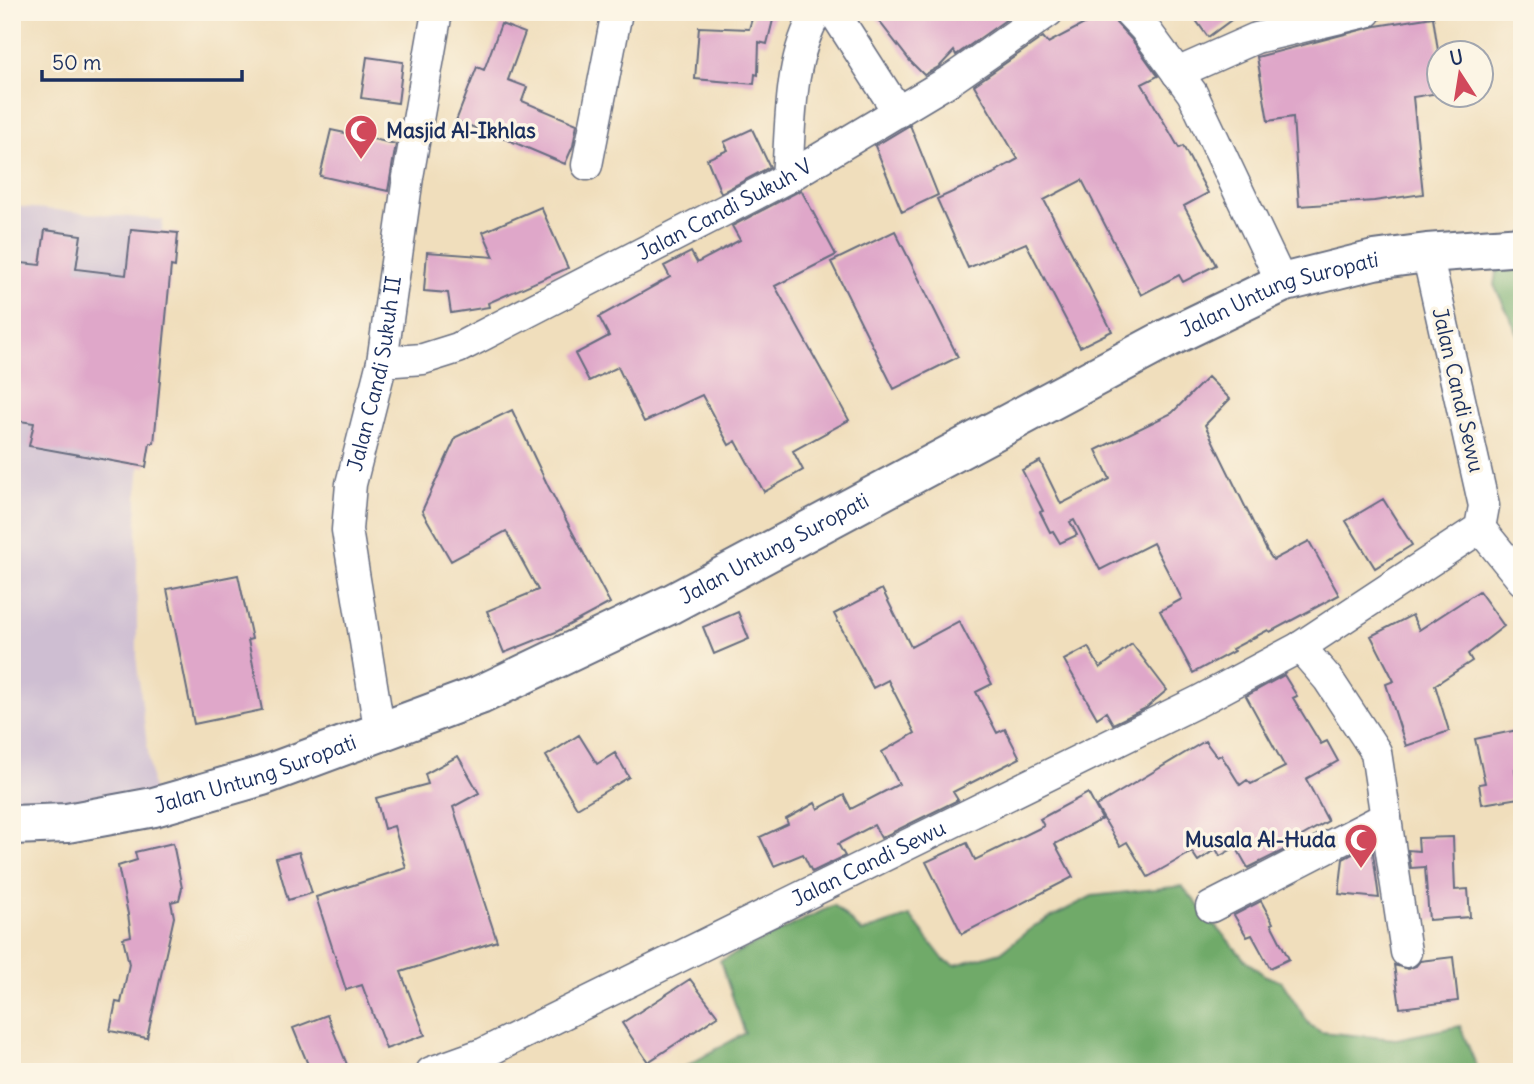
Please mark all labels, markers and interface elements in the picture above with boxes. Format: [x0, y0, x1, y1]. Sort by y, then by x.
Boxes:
scale bar [42, 38, 242, 82]
north arrow [1426, 38, 1496, 108]
text: U [1448, 44, 1465, 70]
text: 50 m [52, 49, 101, 76]
mosque icon: Masjid Al-Ikhlas [342, 112, 380, 161]
place label: Masjid Al-Ikhlas [386, 117, 536, 144]
street label: Jalan Candi Sukuh V [632, 152, 817, 266]
street label: Jalan Untung Suropati [1175, 246, 1380, 343]
street label: Jalan Candi Sukuh II [341, 274, 407, 474]
street label: Jalan Candi Sewu [1426, 305, 1491, 475]
street label: Jalan Untung Suropati [675, 487, 873, 610]
street label: Jalan Untung Suropati [151, 728, 360, 819]
street label: Jalan Candi Sewu [787, 814, 950, 912]
mosque icon: Musala Al-Huda [1342, 821, 1380, 870]
place label: Musala Al-Huda [1185, 826, 1336, 853]

